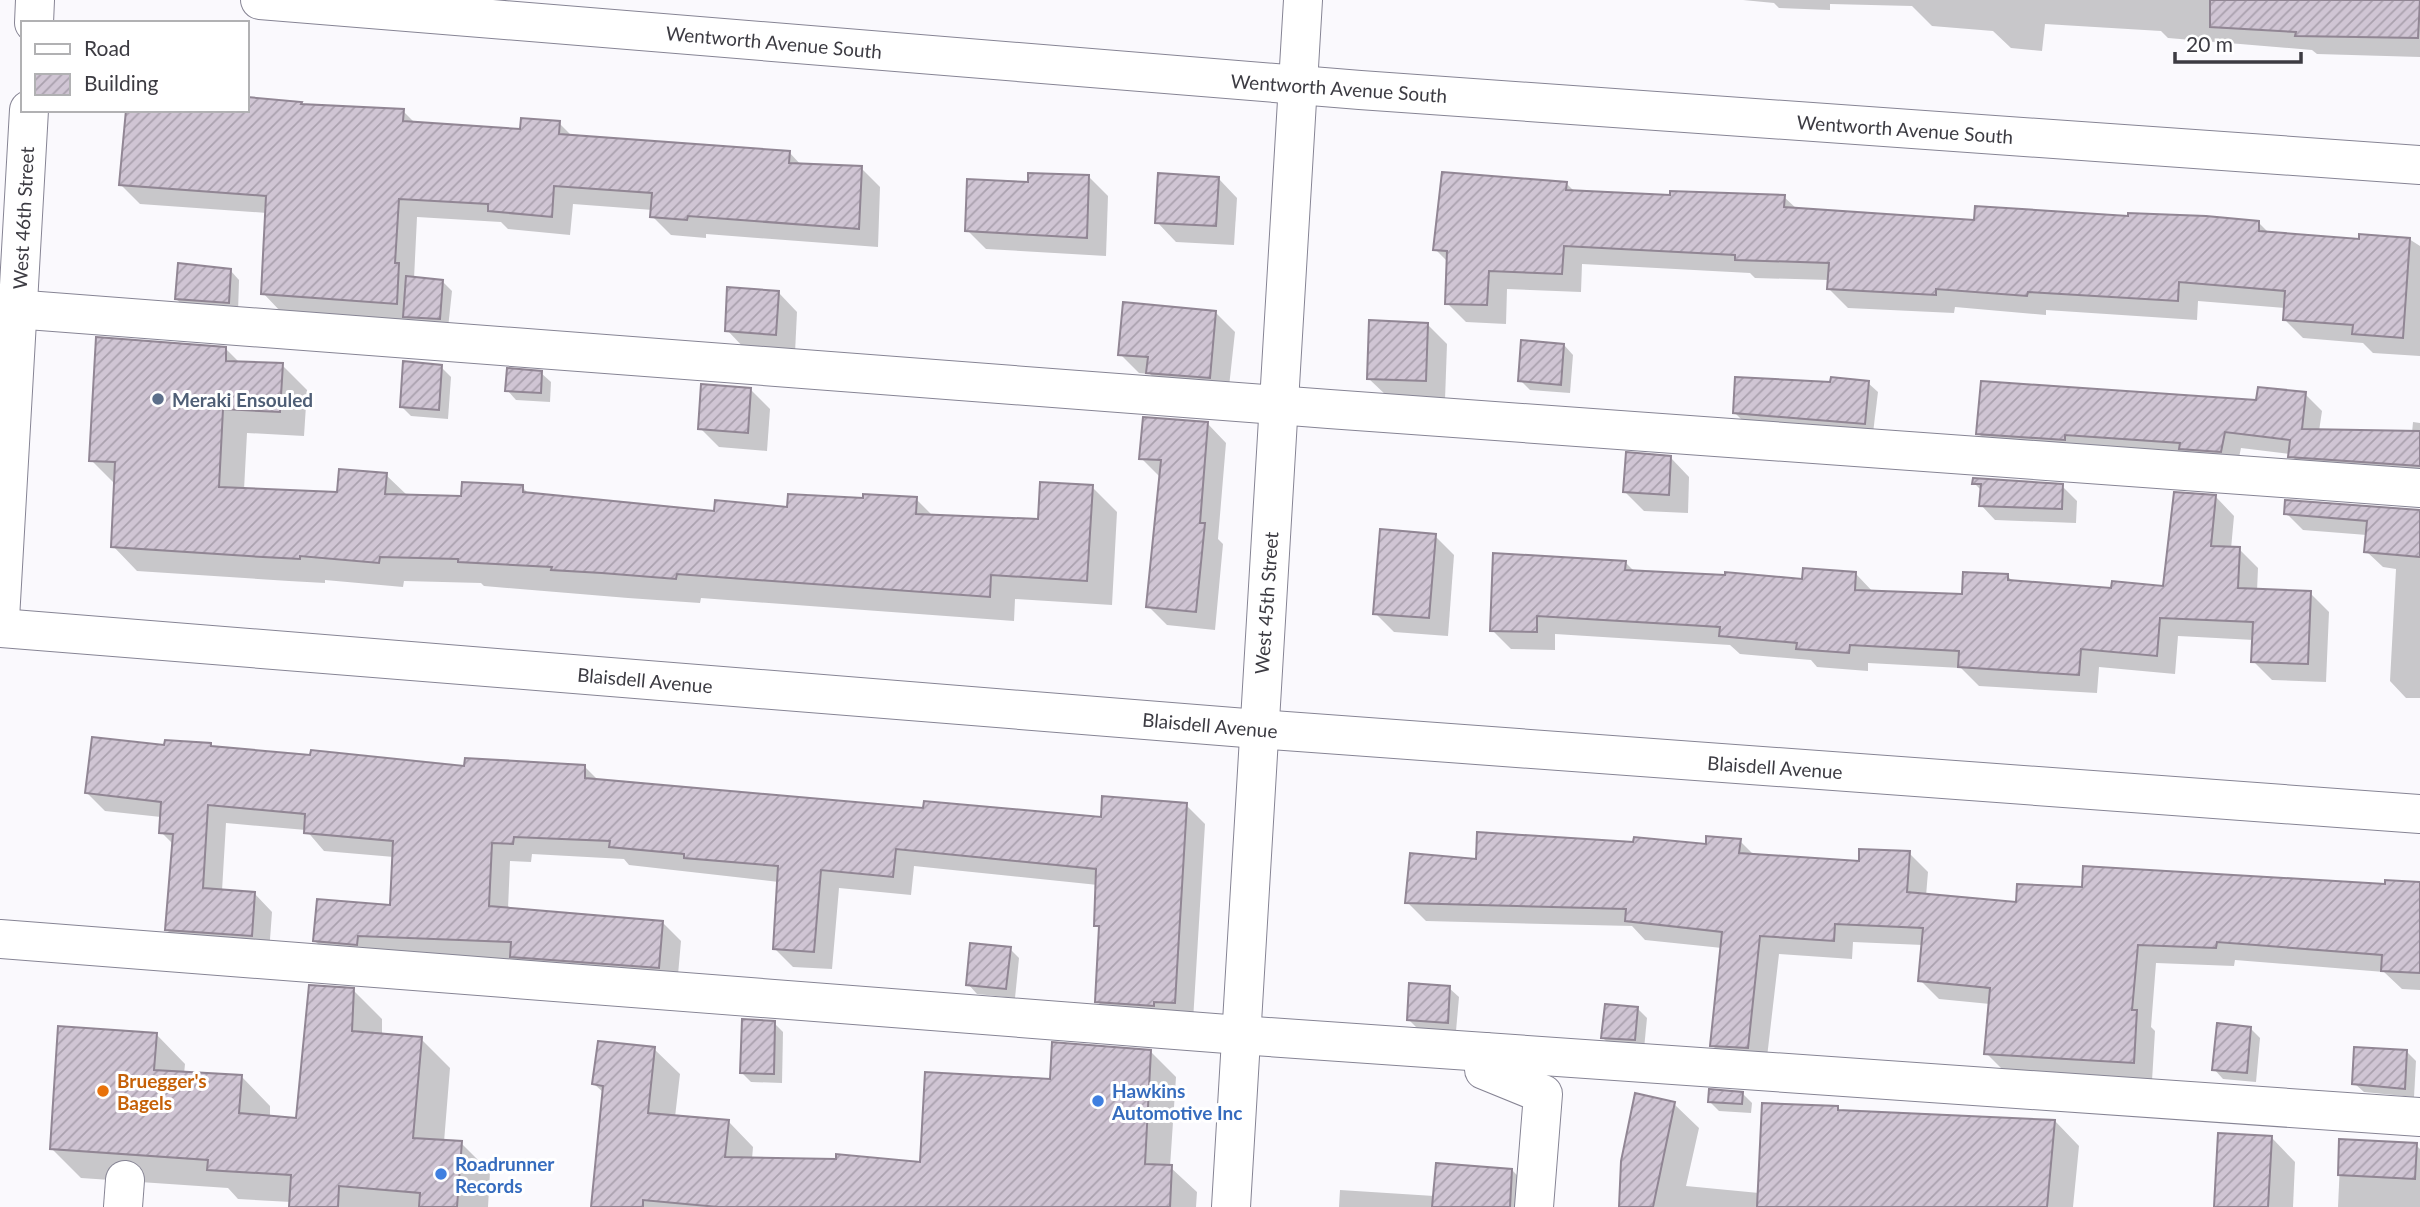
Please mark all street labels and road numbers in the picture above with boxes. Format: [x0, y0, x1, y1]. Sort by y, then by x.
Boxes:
street label: Wentworth Avenue South [665, 21, 883, 63]
street label: Wentworth Avenue South [1230, 69, 1448, 107]
street label: Wentworth Avenue South [1796, 110, 2014, 148]
street label: West 46th Street [8, 146, 38, 290]
street label: West 45th Street [1250, 531, 1282, 675]
street label: Blaisdell Avenue [576, 663, 714, 697]
street label: Blaisdell Avenue [1141, 708, 1279, 742]
street label: Blaisdell Avenue [1707, 751, 1843, 783]

